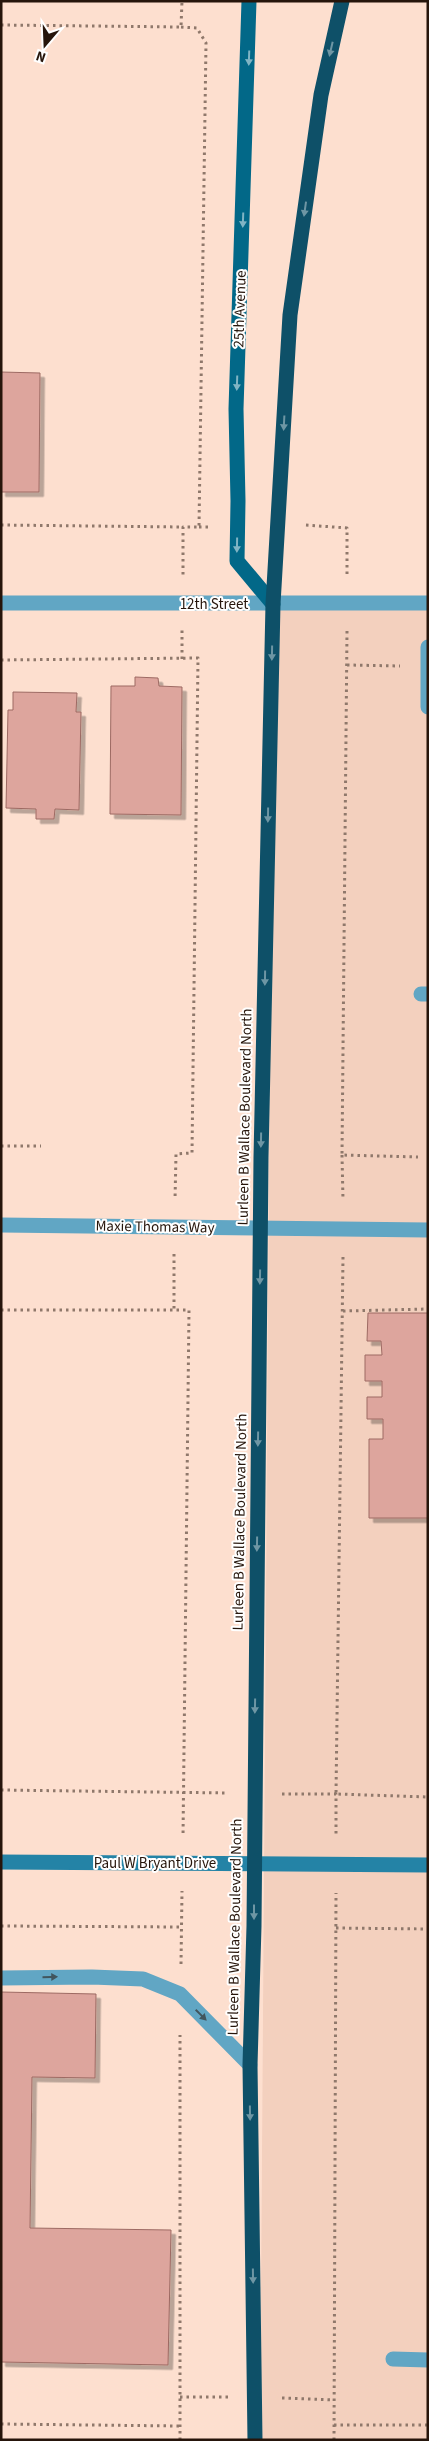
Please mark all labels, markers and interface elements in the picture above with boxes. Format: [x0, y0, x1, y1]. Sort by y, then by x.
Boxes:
north arrow [20, 20, 70, 70]
one-way arrow [327, 41, 335, 56]
text: N [33, 45, 49, 67]
one-way arrow [244, 50, 252, 66]
one-way arrow [301, 201, 309, 217]
one-way arrow [239, 212, 247, 228]
street label: 25th Avenue [228, 270, 252, 348]
one-way arrow [233, 375, 241, 391]
one-way arrow [279, 415, 287, 431]
one-way arrow [233, 537, 241, 553]
street label: 12th Street [180, 594, 248, 615]
one-way arrow [268, 645, 276, 661]
one-way arrow [264, 808, 272, 824]
one-way arrow [261, 970, 269, 986]
street label: Lurleen B Wallace Boulevard North [233, 1008, 257, 1226]
one-way arrow [257, 1133, 265, 1149]
street label: Maxie Thomas Way [95, 1215, 215, 1239]
one-way arrow [255, 1269, 263, 1285]
street label: Lurleen B Wallace Boulevard North [228, 1413, 252, 1631]
one-way arrow [254, 1431, 262, 1447]
one-way arrow [253, 1536, 261, 1552]
one-way arrow [251, 1699, 259, 1715]
street label: Lurleen B Wallace Boulevard North [223, 1818, 247, 2036]
street label: Paul W Bryant Drive [94, 1853, 216, 1874]
one-way arrow [250, 1904, 258, 1920]
one-way arrow [42, 1973, 58, 1981]
one-way arrow [195, 2009, 207, 2021]
one-way arrow [247, 2106, 255, 2122]
one-way arrow [249, 2268, 257, 2284]

